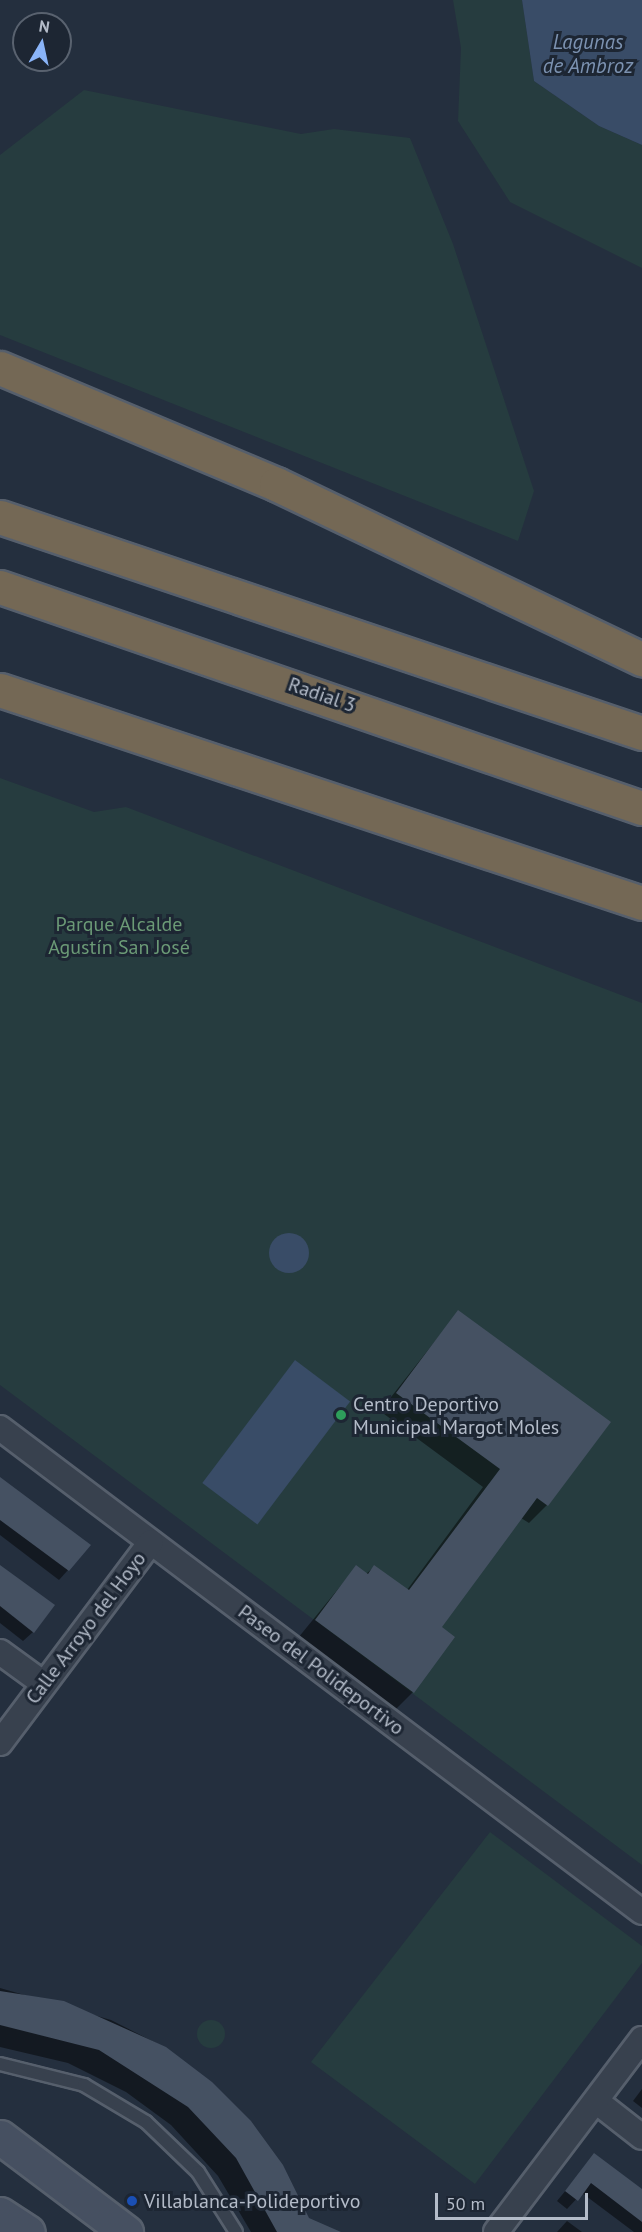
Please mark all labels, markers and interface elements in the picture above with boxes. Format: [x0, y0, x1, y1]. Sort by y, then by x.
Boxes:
north arrow [12, 12, 72, 72]
text: N [38, 15, 51, 37]
water label: Lagunas de Ambroz [543, 29, 633, 79]
street label: Radial 3 [285, 672, 359, 718]
park label: Parque Alcalde Agustín San José [48, 912, 190, 959]
place label: Centro Deportivo Municipal Margot Moles [353, 1392, 559, 1439]
marker: Centro Deportivo Municipal Margot Moles [334, 1408, 348, 1422]
street label: Calle Arroyo del Hoyo [21, 1547, 151, 1709]
street label: Paseo del Polideportivo [233, 1600, 409, 1740]
scale bar [438, 2181, 591, 2219]
place label: Villablanca-Polideportivo [144, 2189, 360, 2213]
text: 50 m [446, 2192, 485, 2215]
marker: Villablanca-Polideportivo [125, 2194, 139, 2208]

